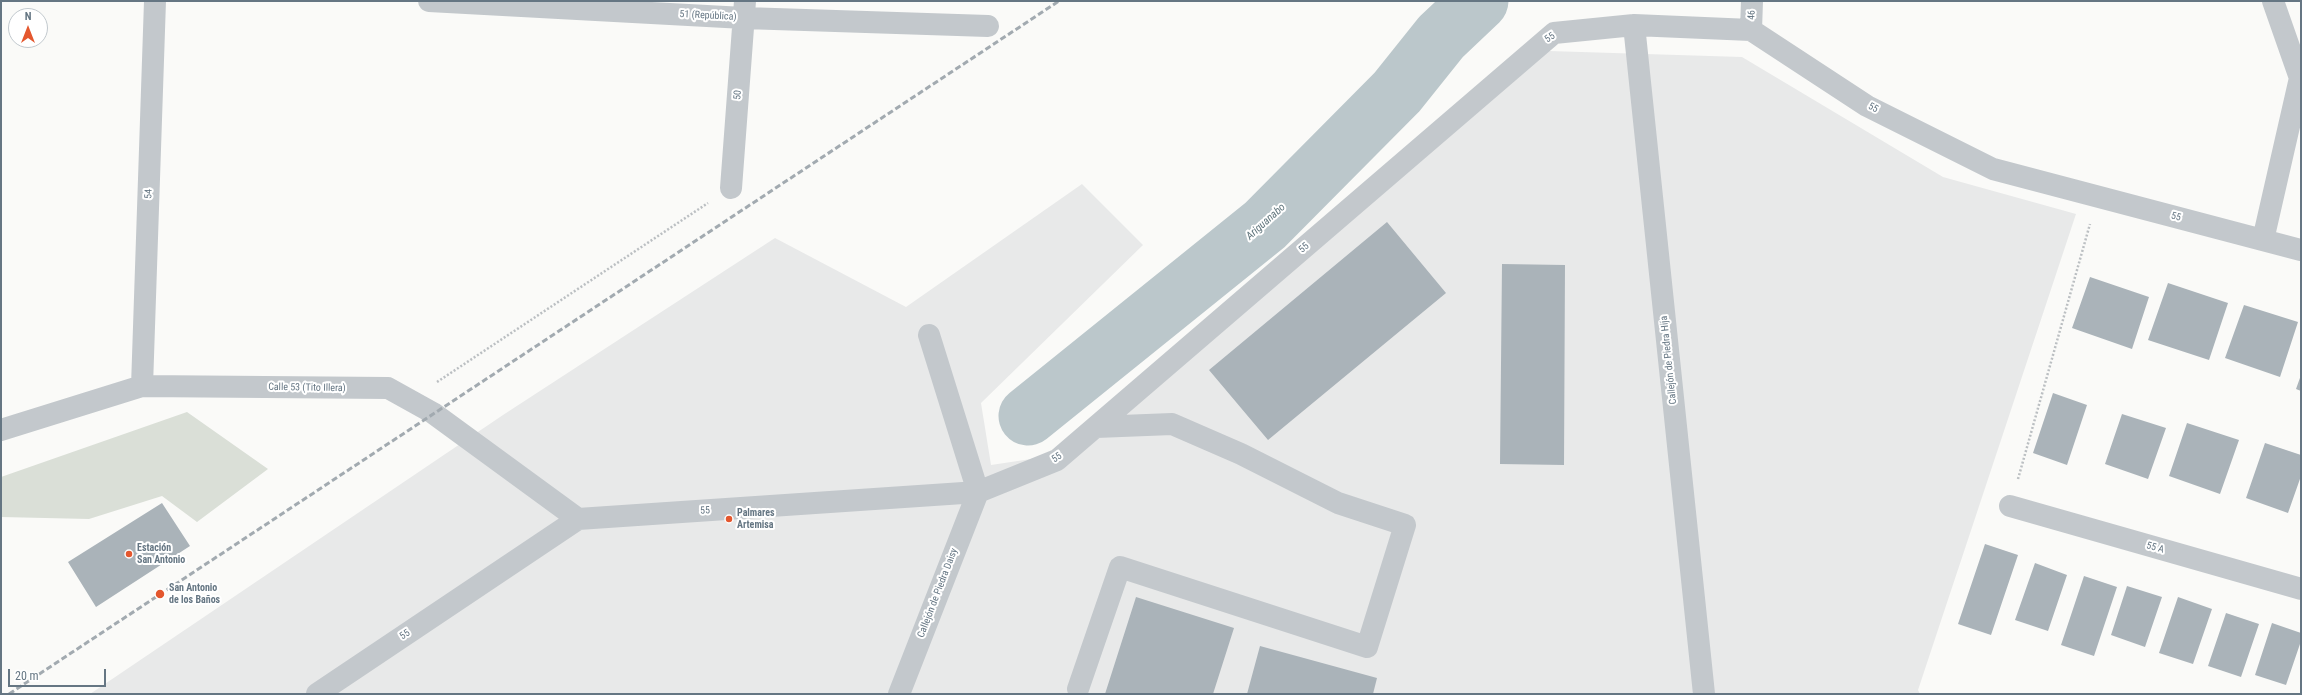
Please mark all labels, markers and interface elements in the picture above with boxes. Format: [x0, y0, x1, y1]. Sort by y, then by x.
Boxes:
north arrow [8, 8, 48, 48]
street label: 51 (República) [679, 9, 737, 23]
text: N [25, 10, 31, 23]
street label: 46 [1746, 10, 1758, 20]
street label: 55 [1543, 30, 1557, 46]
street label: 50 [732, 90, 744, 100]
street label: 55 [1866, 100, 1880, 116]
street label: 54 [143, 189, 155, 199]
water label: Ariguanabo [1244, 201, 1288, 243]
street label: 55 [2170, 210, 2182, 224]
street label: 55 [1296, 240, 1312, 256]
street label: Callejón de Piedra Hija [1658, 315, 1680, 405]
street label: Calle 53 (Tito Illera) [268, 381, 346, 395]
street label: 55 [1050, 450, 1064, 466]
street label: 55 [700, 505, 710, 517]
place label: Palmares Artemisa [737, 507, 775, 530]
marker: Palmares Artemisa [724, 514, 734, 524]
street label: 55 A [2145, 540, 2165, 556]
place label: Estación San Antonio [137, 542, 185, 566]
street label: Callejón de Piedra Daisy [915, 546, 961, 640]
marker: Estación San Antonio [124, 549, 134, 559]
place label: San Antonio de los Baños [169, 582, 220, 606]
marker: San Antonio de los Baños [154, 588, 166, 600]
street label: 55 [398, 627, 412, 643]
scale bar [10, 661, 108, 687]
text: 20 m [15, 669, 39, 683]

